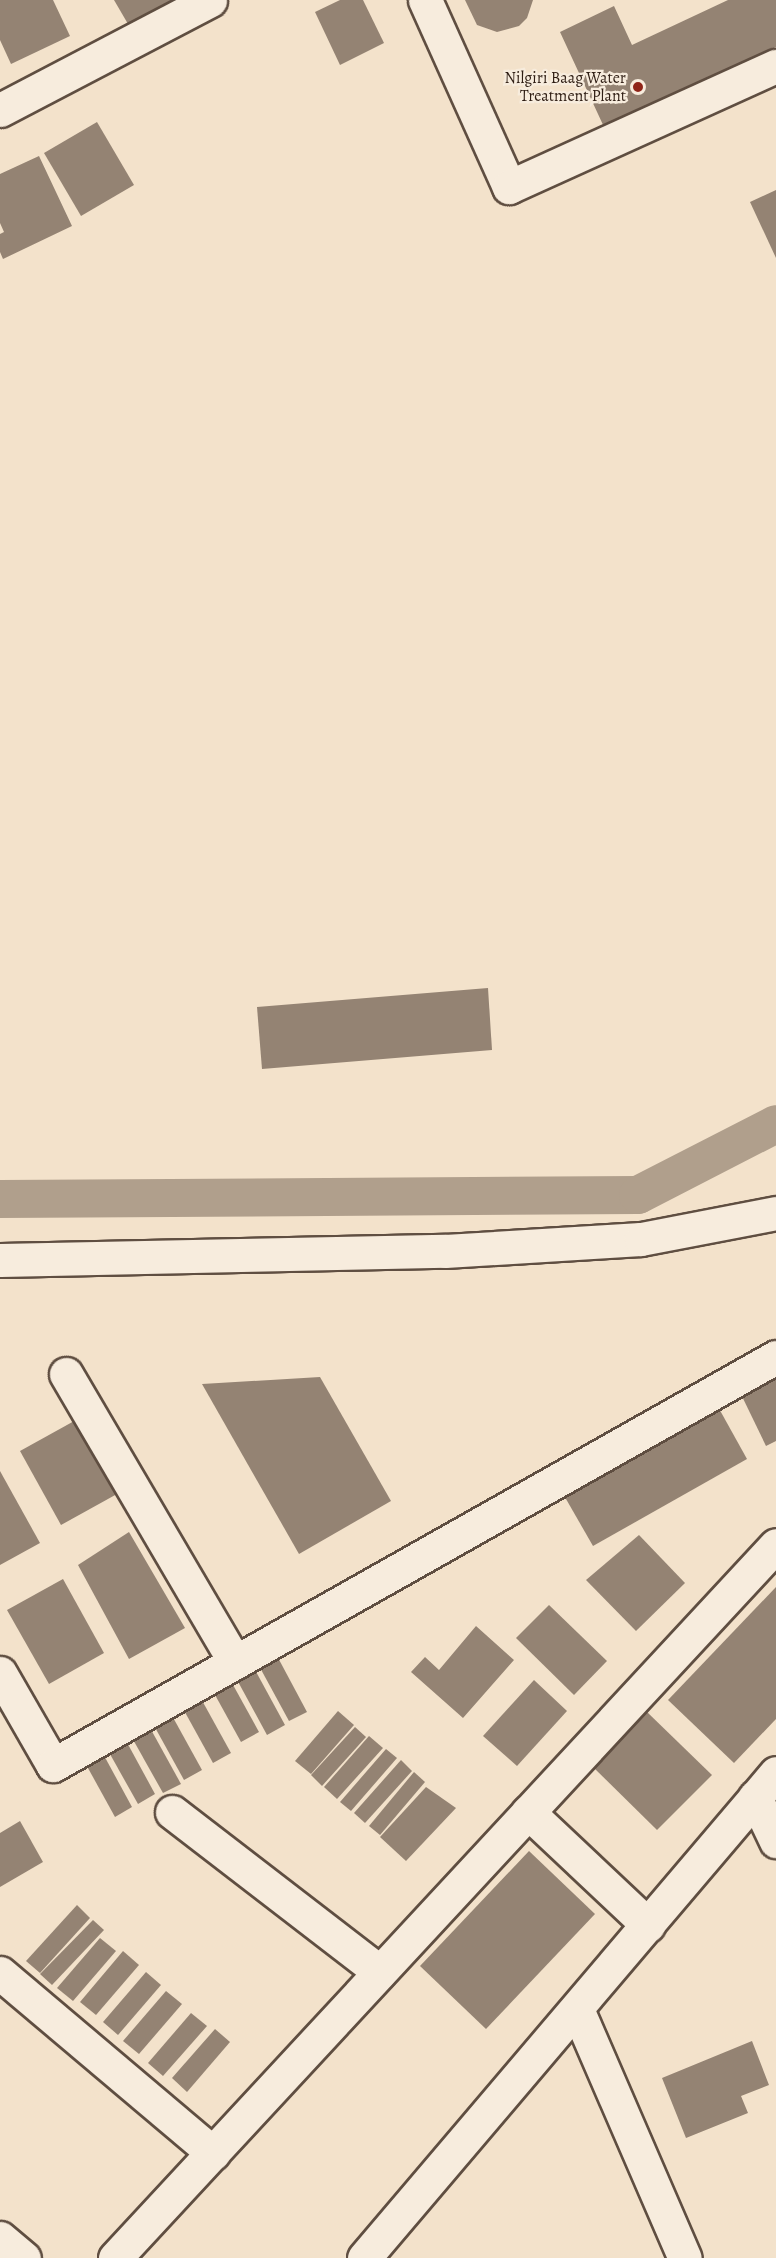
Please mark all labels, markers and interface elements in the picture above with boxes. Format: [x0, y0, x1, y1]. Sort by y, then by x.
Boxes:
place label: Nilgiri Baag Water Treatment Plant [505, 68, 626, 106]
marker: Nilgiri Baag Water Treatment Plant [631, 80, 645, 94]

